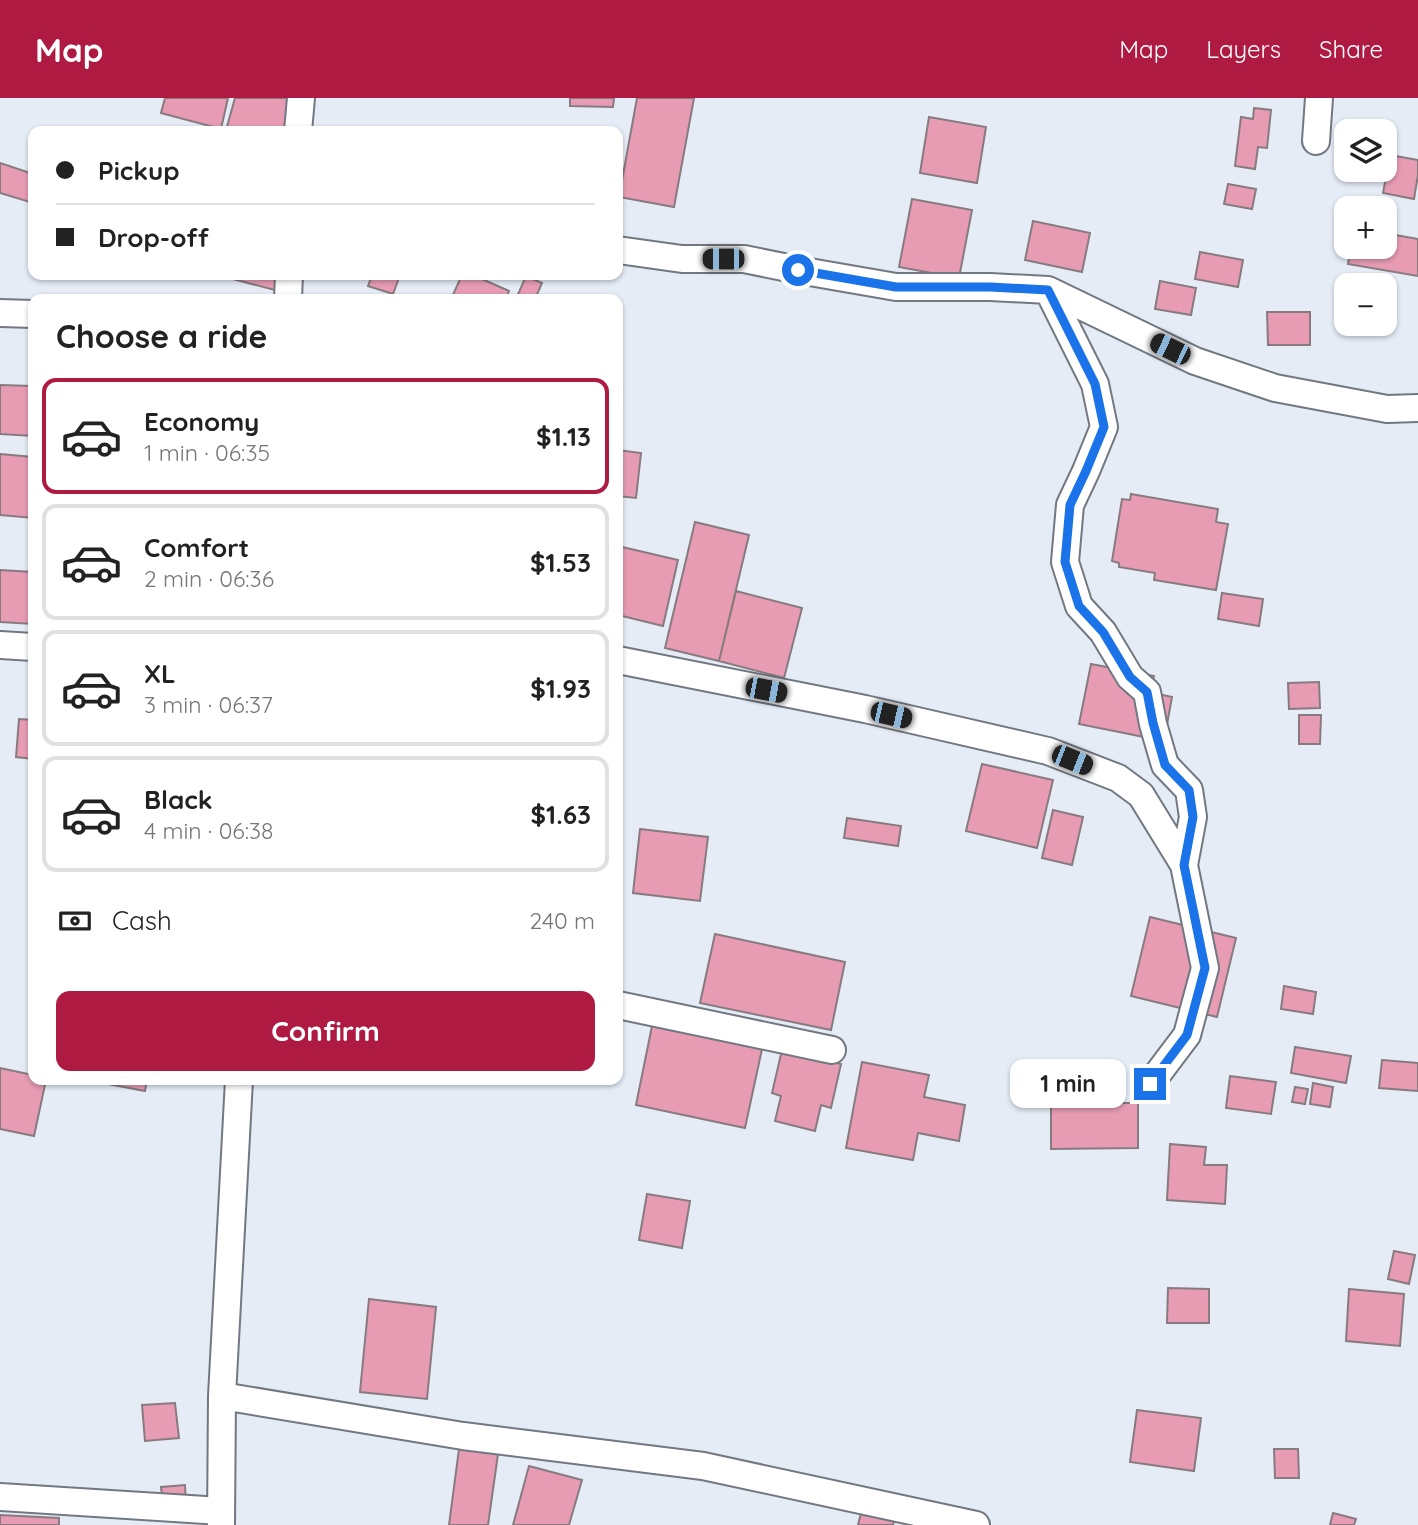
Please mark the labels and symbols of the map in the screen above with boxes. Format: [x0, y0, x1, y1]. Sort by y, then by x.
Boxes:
car [703, 249, 745, 270]
route start [782, 254, 814, 286]
car [1147, 330, 1194, 368]
car [744, 676, 789, 704]
car [869, 700, 914, 730]
car [1049, 742, 1096, 778]
callout: 1 min [1010, 1060, 1126, 1108]
route end [1134, 1068, 1166, 1100]

